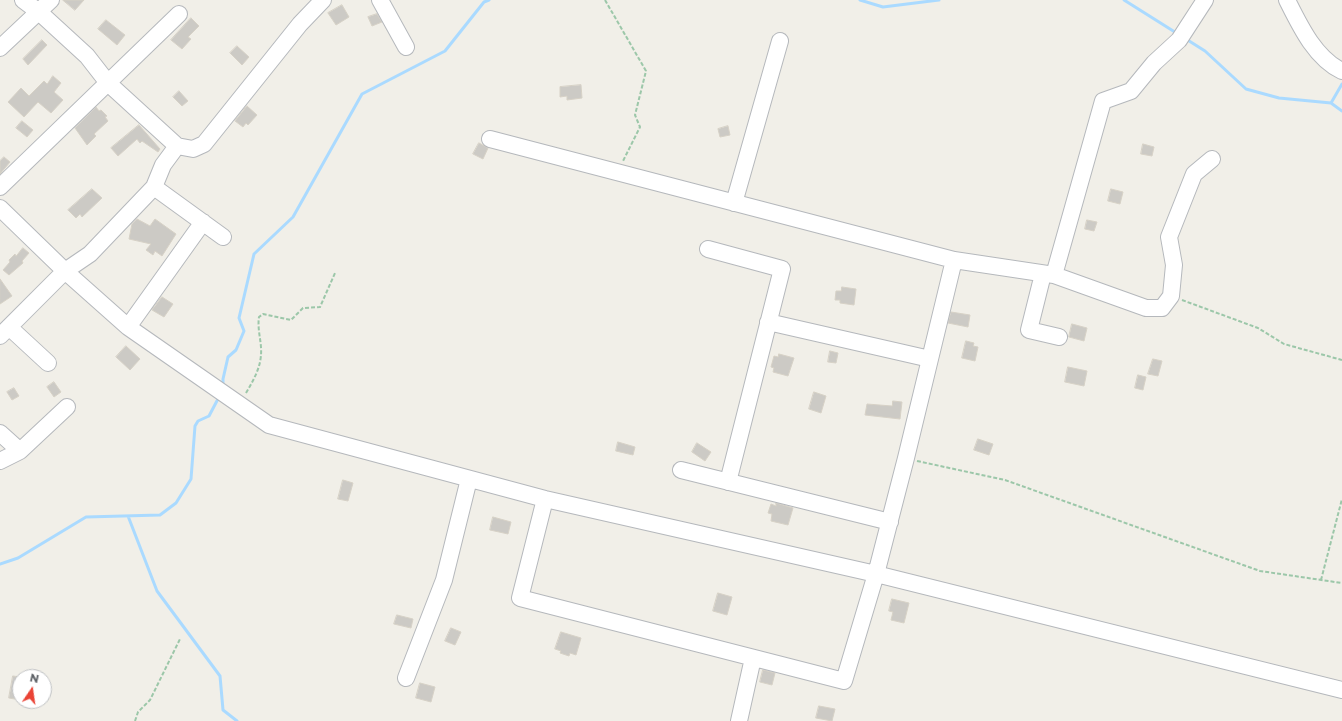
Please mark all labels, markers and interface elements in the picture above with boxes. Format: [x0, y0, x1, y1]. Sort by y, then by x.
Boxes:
north arrow [12, 669, 52, 709]
text: N [29, 670, 40, 686]

